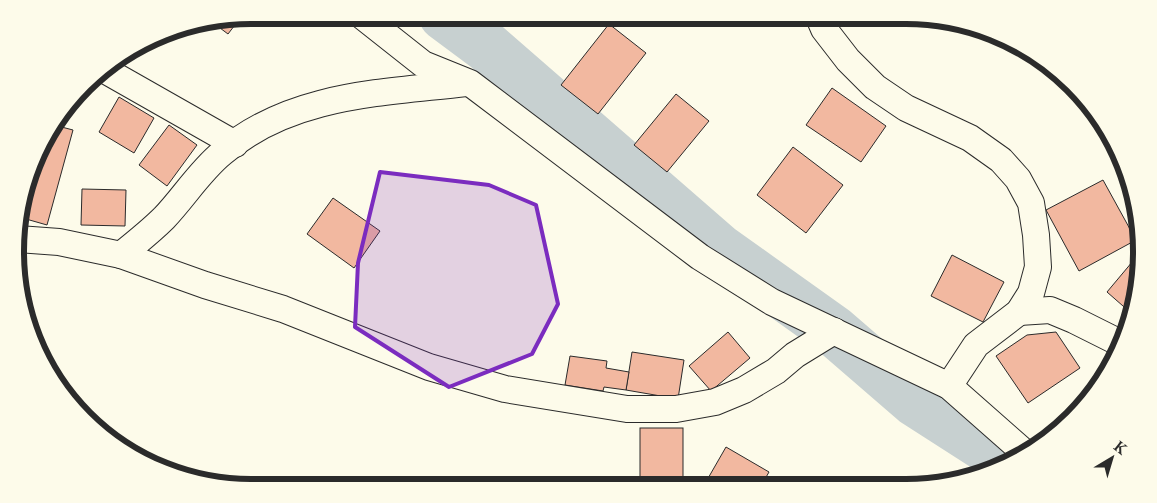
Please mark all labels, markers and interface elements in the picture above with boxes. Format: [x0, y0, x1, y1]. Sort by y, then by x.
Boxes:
north arrow [1087, 433, 1137, 483]
text: K [1110, 437, 1130, 459]

